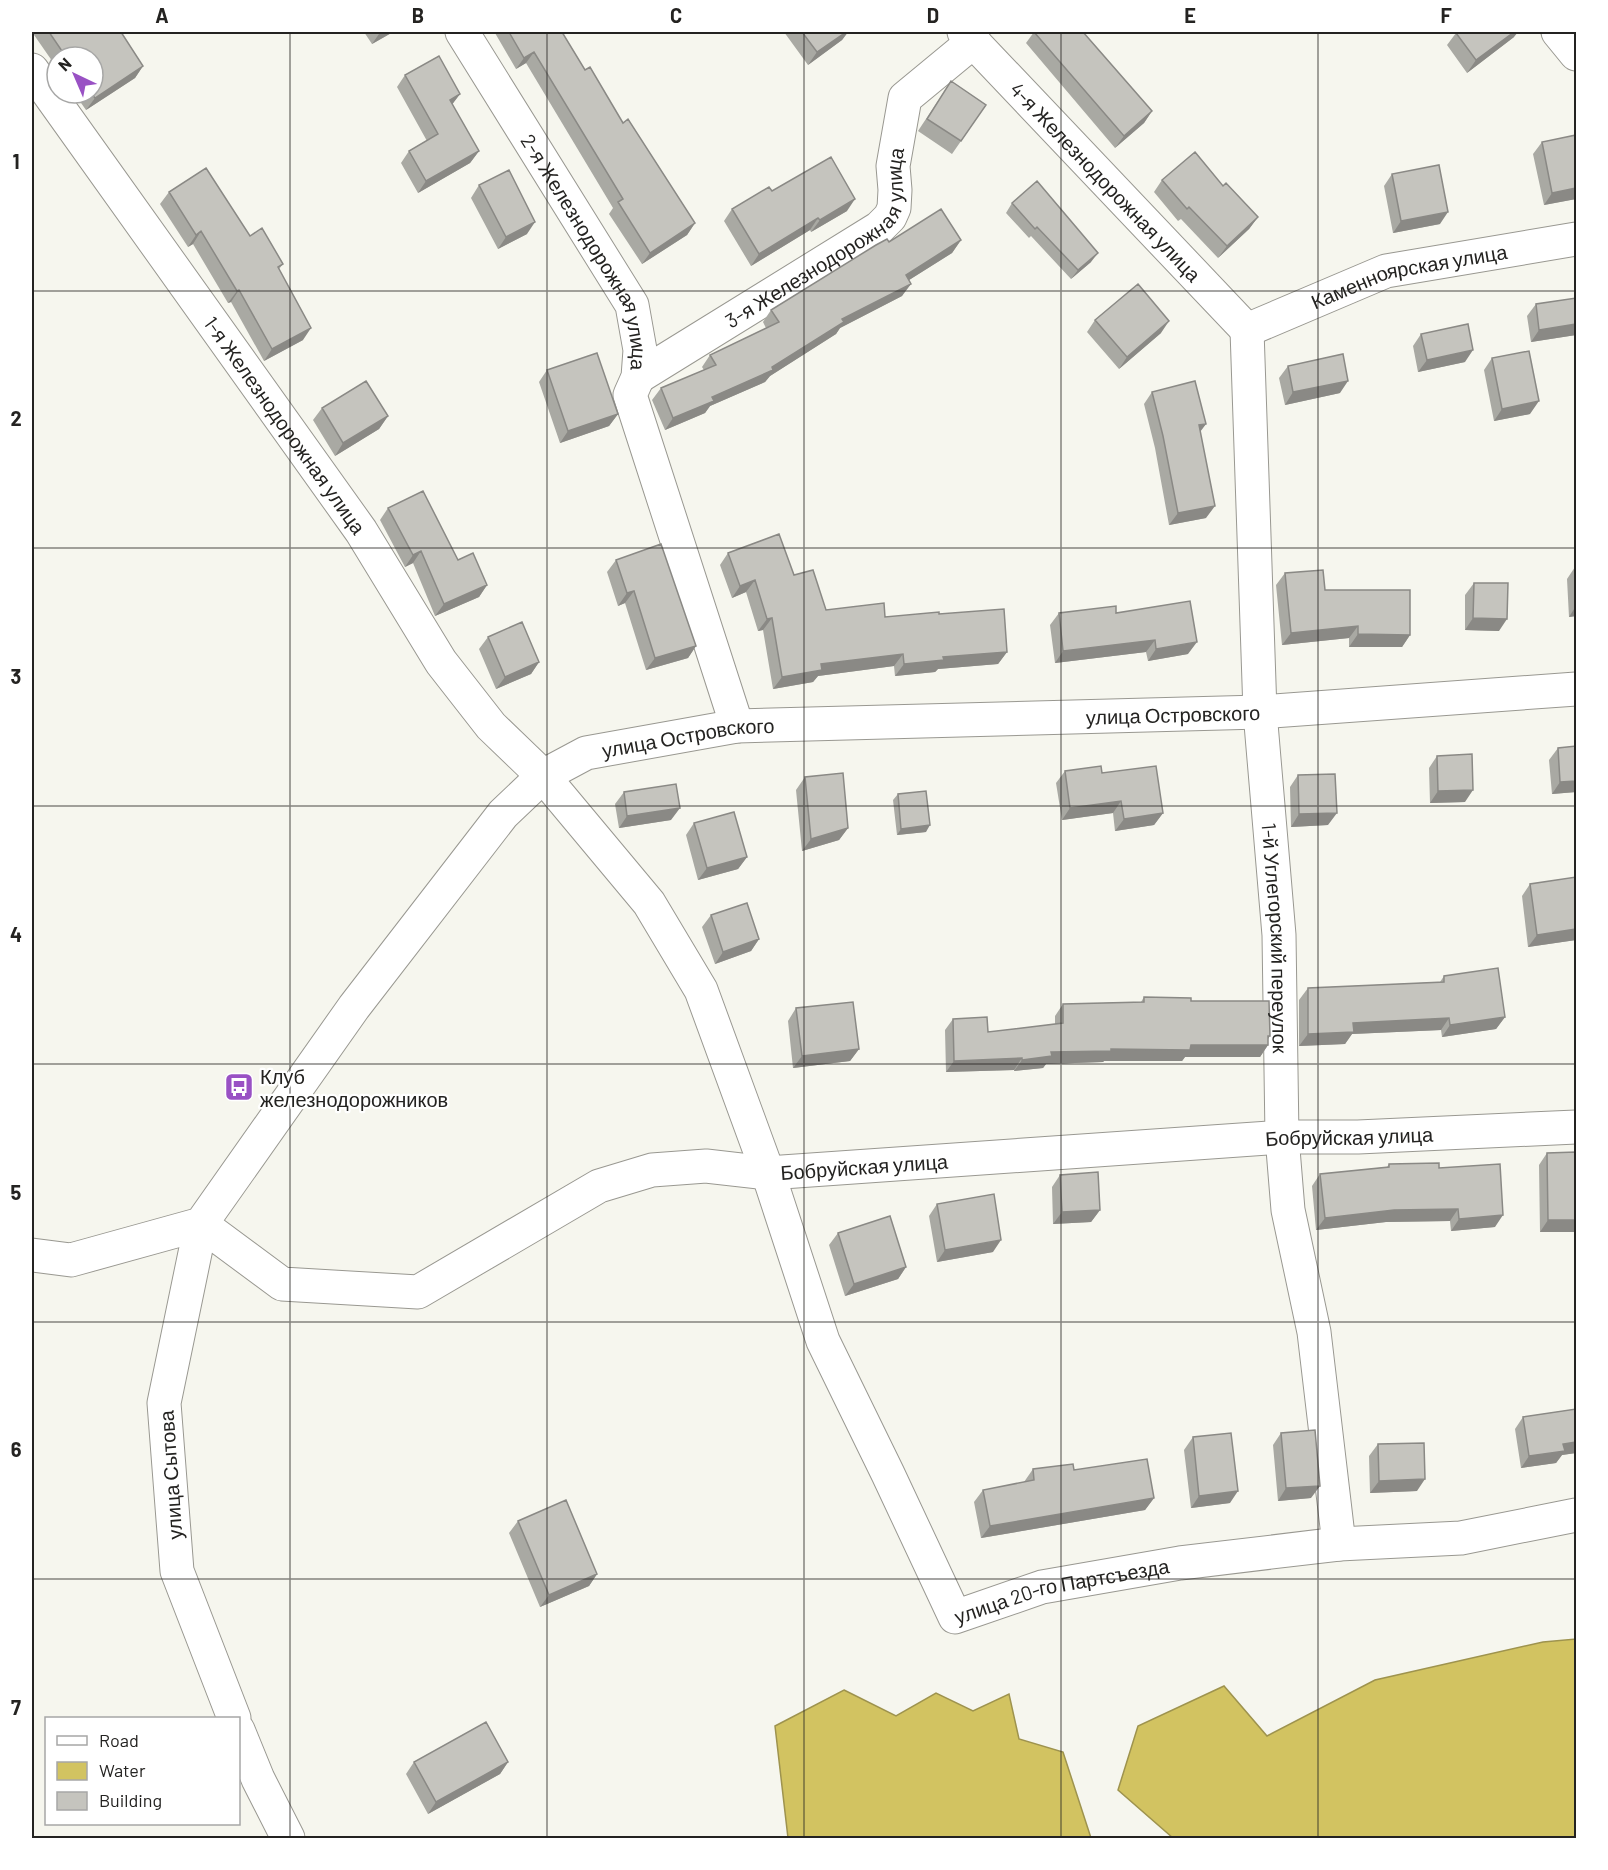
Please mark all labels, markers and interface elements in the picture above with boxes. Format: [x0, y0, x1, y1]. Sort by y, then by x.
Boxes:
text: A [155, 3, 169, 27]
text: B [412, 3, 424, 27]
text: C [670, 3, 682, 27]
text: D [927, 3, 939, 27]
text: E [1184, 3, 1196, 27]
text: F [1440, 3, 1452, 27]
north arrow [45, 45, 105, 105]
text: N [54, 53, 75, 74]
street label: 4-я Железнодорожная улица [1006, 77, 1207, 287]
street label: 2-я Железнодорожная улица [516, 129, 652, 372]
street label: 3-я Железнодорожная улица [720, 145, 908, 332]
text: 1 [12, 149, 20, 173]
street label: Каменноярская улица [1307, 239, 1510, 314]
street label: 1-я Железнодорожная улица [199, 311, 372, 539]
text: 2 [10, 406, 22, 430]
text: 3 [11, 664, 21, 688]
street label: улица Островского [1085, 700, 1260, 729]
street label: улица Островского [600, 713, 775, 762]
street label: 1-й Углегорский переулок [1257, 822, 1293, 1054]
text: 4 [10, 922, 22, 946]
place label: Клуб железнодорожников [260, 1064, 448, 1111]
bus stop icon: Клуб железнодорожников [223, 1071, 255, 1103]
street label: Бобруйская улица [1264, 1122, 1434, 1150]
street label: Бобруйская улица [780, 1148, 950, 1184]
text: 5 [11, 1180, 22, 1204]
street label: улица Сытова [153, 1409, 186, 1540]
text: 6 [11, 1437, 22, 1461]
street label: улица 20-го Партсъезда [951, 1553, 1172, 1628]
text: 7 [11, 1695, 21, 1719]
legend [45, 1717, 240, 1825]
text: Road [99, 1729, 139, 1751]
text: Water [99, 1759, 146, 1781]
text: Building [99, 1789, 162, 1811]

